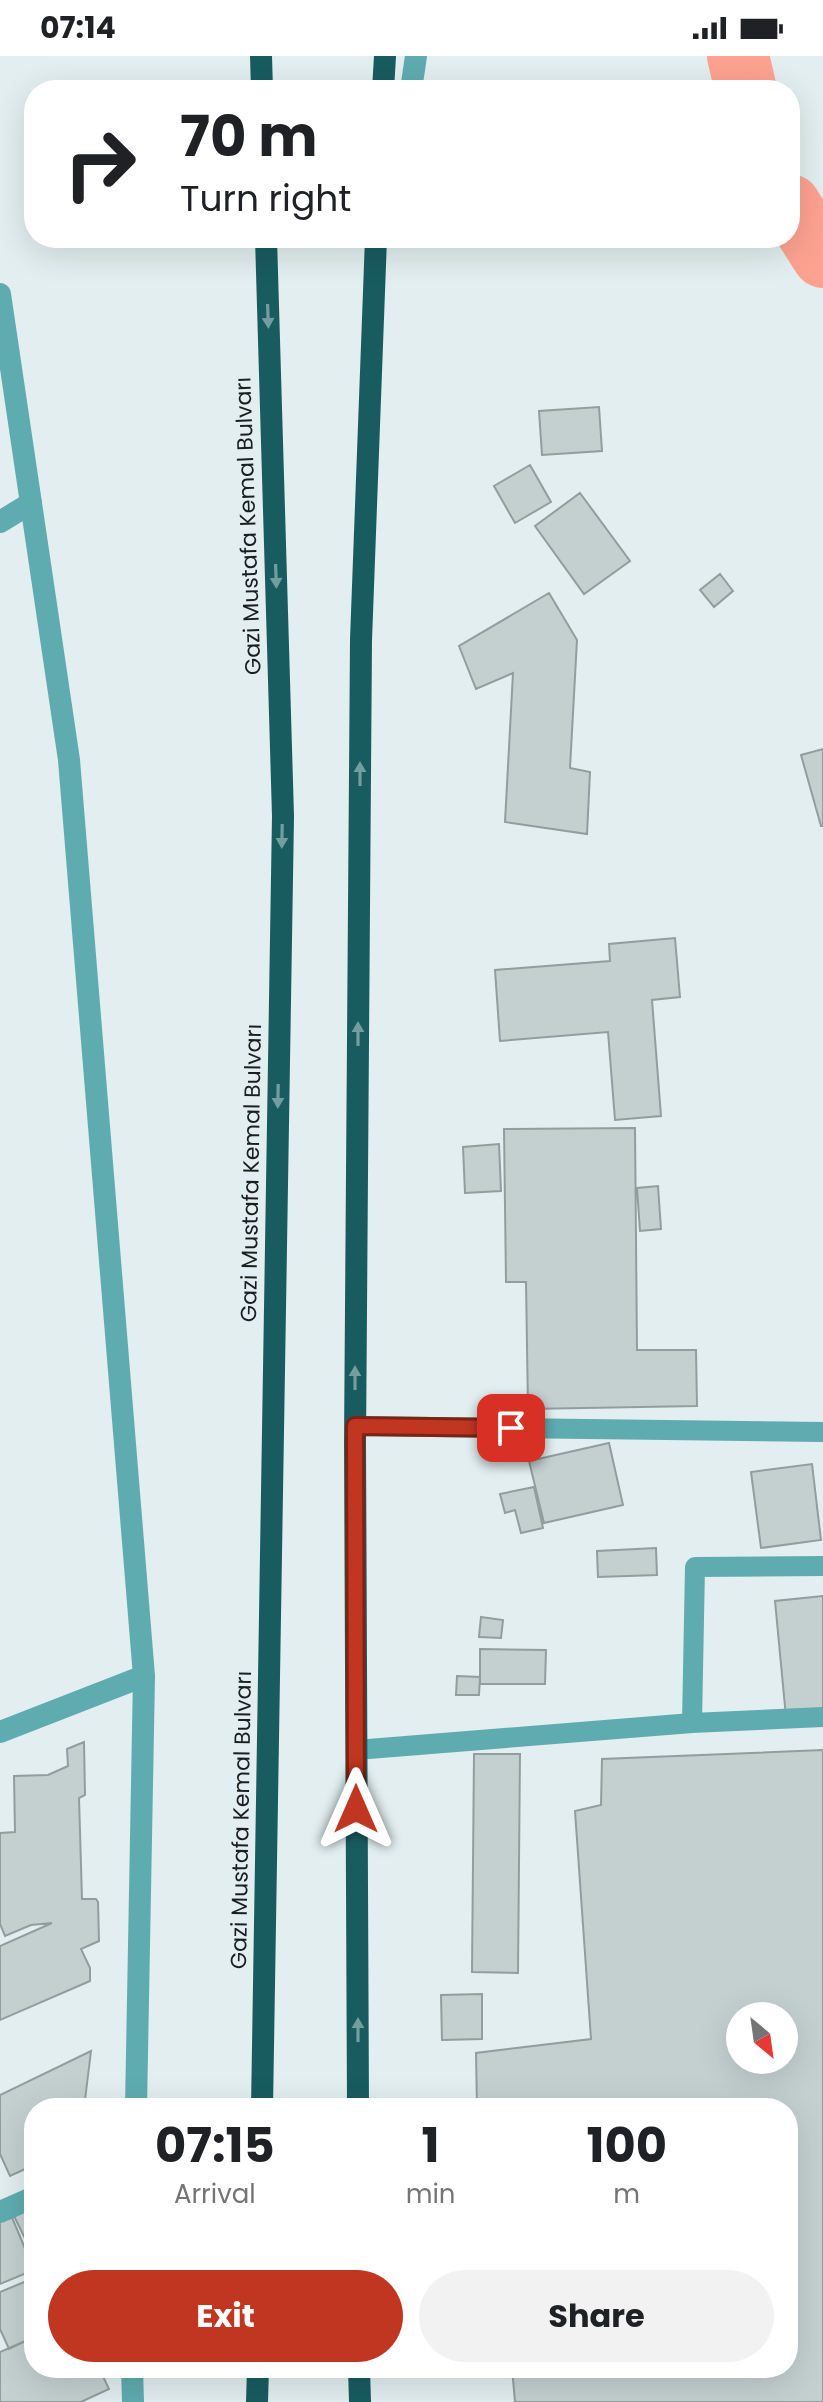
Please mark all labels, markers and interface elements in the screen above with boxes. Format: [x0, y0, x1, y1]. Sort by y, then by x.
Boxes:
text: 07:14 [40, 6, 116, 49]
text: 70 m [180, 97, 318, 176]
icon: right [48, 112, 152, 216]
text: Turn right [180, 173, 351, 224]
one-way arrow [262, 304, 275, 329]
street label: Gazi Mustafa Kemal Bulvarı [227, 376, 269, 676]
one-way arrow [269, 564, 282, 589]
one-way arrow [354, 761, 366, 786]
one-way arrow [276, 824, 289, 849]
one-way arrow [352, 1021, 364, 1046]
street label: Gazi Mustafa Kemal Bulvarı [233, 1024, 269, 1322]
one-way arrow [272, 1084, 284, 1109]
one-way arrow [349, 1365, 361, 1390]
pin [477, 1394, 545, 1462]
icon: arrive [489, 1406, 533, 1450]
street label: Gazi Mustafa Kemal Bulvarı [223, 1671, 259, 1969]
position arrow [314, 1767, 398, 1851]
north arrow [726, 2002, 798, 2074]
map controls [726, 2002, 798, 2074]
one-way arrow [352, 2017, 364, 2042]
text: 07:15 [155, 2112, 275, 2179]
text: 1 [422, 2112, 440, 2179]
text: 100 [586, 2112, 667, 2179]
text: Arrival [174, 2176, 256, 2212]
text: min [406, 2176, 456, 2212]
text: m [613, 2176, 640, 2212]
button: Exit [48, 2270, 403, 2362]
button: Share [419, 2270, 774, 2362]

